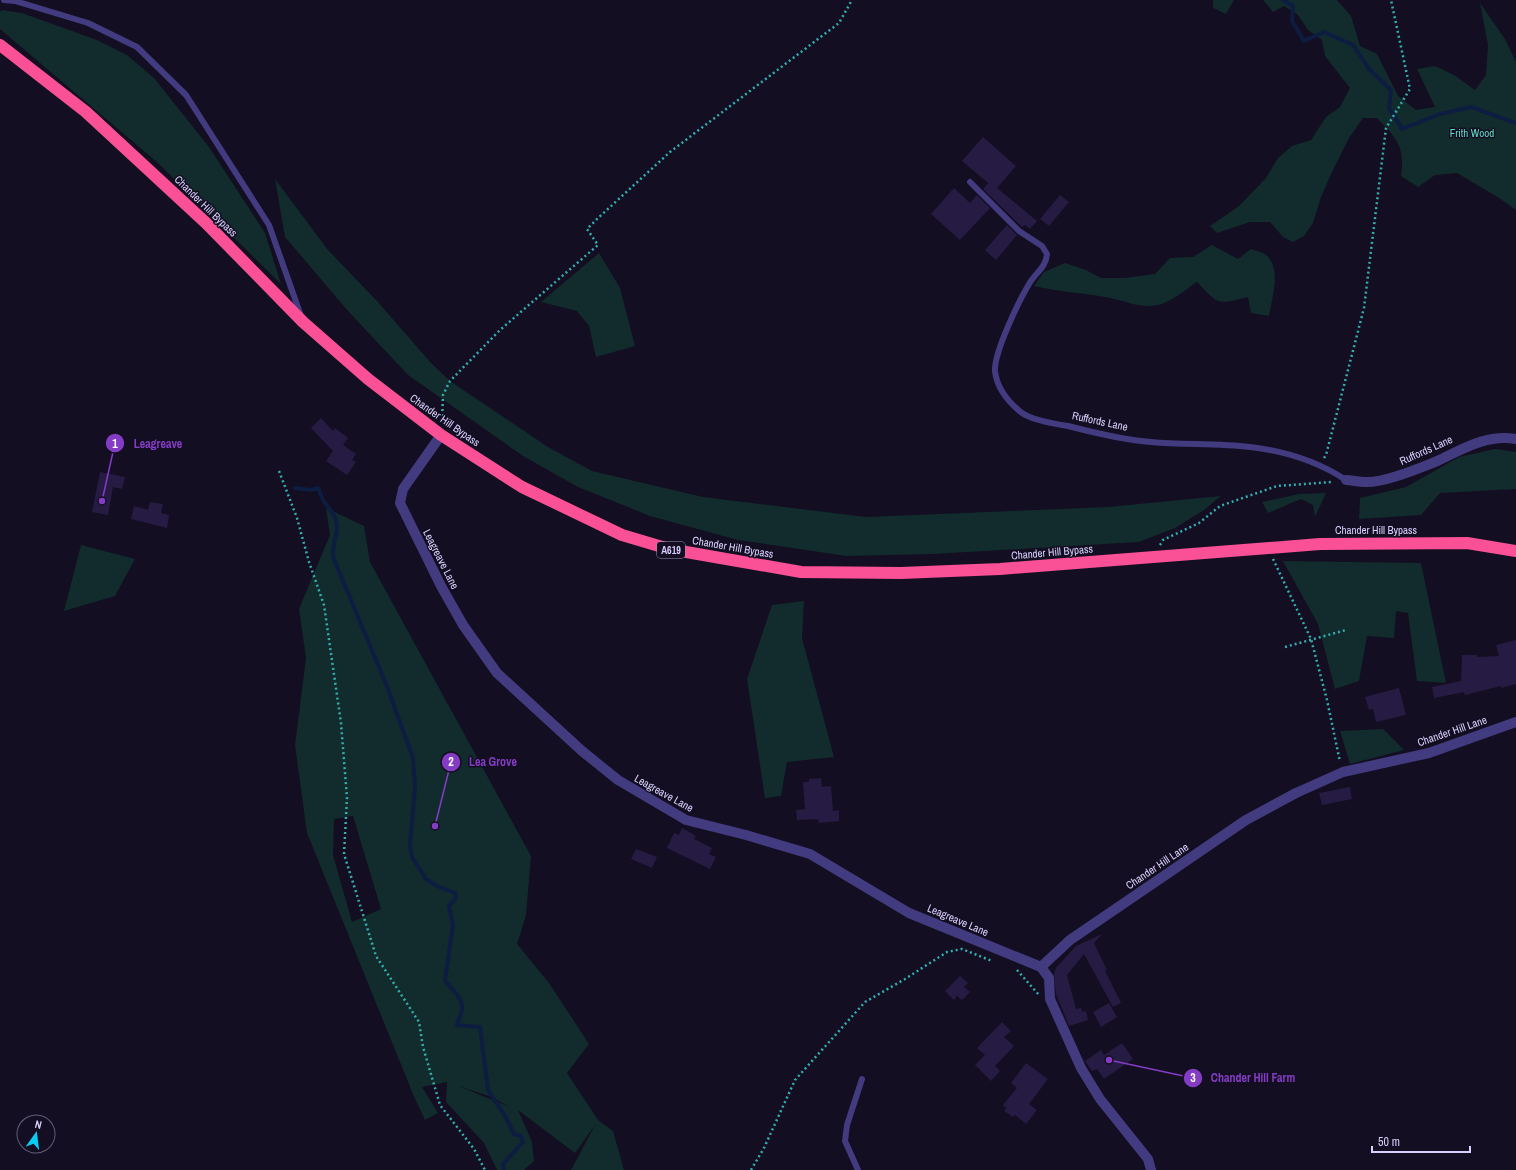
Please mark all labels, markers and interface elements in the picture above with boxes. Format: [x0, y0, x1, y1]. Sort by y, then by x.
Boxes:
park label: Frith Wood [1450, 126, 1494, 140]
street label: Chander Hill Bypass [172, 172, 241, 240]
street label: Chander Hill Bypass [407, 391, 483, 450]
street label: Ruffords Lane [1071, 408, 1129, 434]
callout: Leagreave [105, 431, 190, 455]
street label: Ruffords Lane [1397, 432, 1455, 468]
text: 1 [112, 436, 118, 452]
text: Leagreave [134, 436, 183, 452]
street label: Chander Hill Bypass [1335, 523, 1418, 537]
street label: Leagreave Lane [420, 527, 462, 591]
street label: Chander Hill Bypass [691, 533, 775, 561]
street label: Chander Hill Bypass [1010, 541, 1094, 563]
road number: A619 [657, 542, 685, 558]
street label: Chander Hill Lane [1415, 713, 1489, 749]
callout: Lea Grove [441, 750, 525, 774]
text: 2 [448, 754, 454, 770]
text: Lea Grove [469, 754, 518, 770]
street label: Leagreave Lane [632, 771, 696, 815]
street label: Chander Hill Lane [1123, 840, 1191, 892]
street label: Leagreave Lane [925, 901, 991, 939]
callout: Chander Hill Farm [1183, 1066, 1303, 1090]
text: 3 [1190, 1070, 1196, 1086]
text: Chander Hill Farm [1211, 1070, 1295, 1086]
north arrow [16, 1114, 56, 1154]
text: N [34, 1117, 43, 1132]
scale bar [1372, 1128, 1470, 1154]
text: 50 m [1378, 1134, 1400, 1150]

